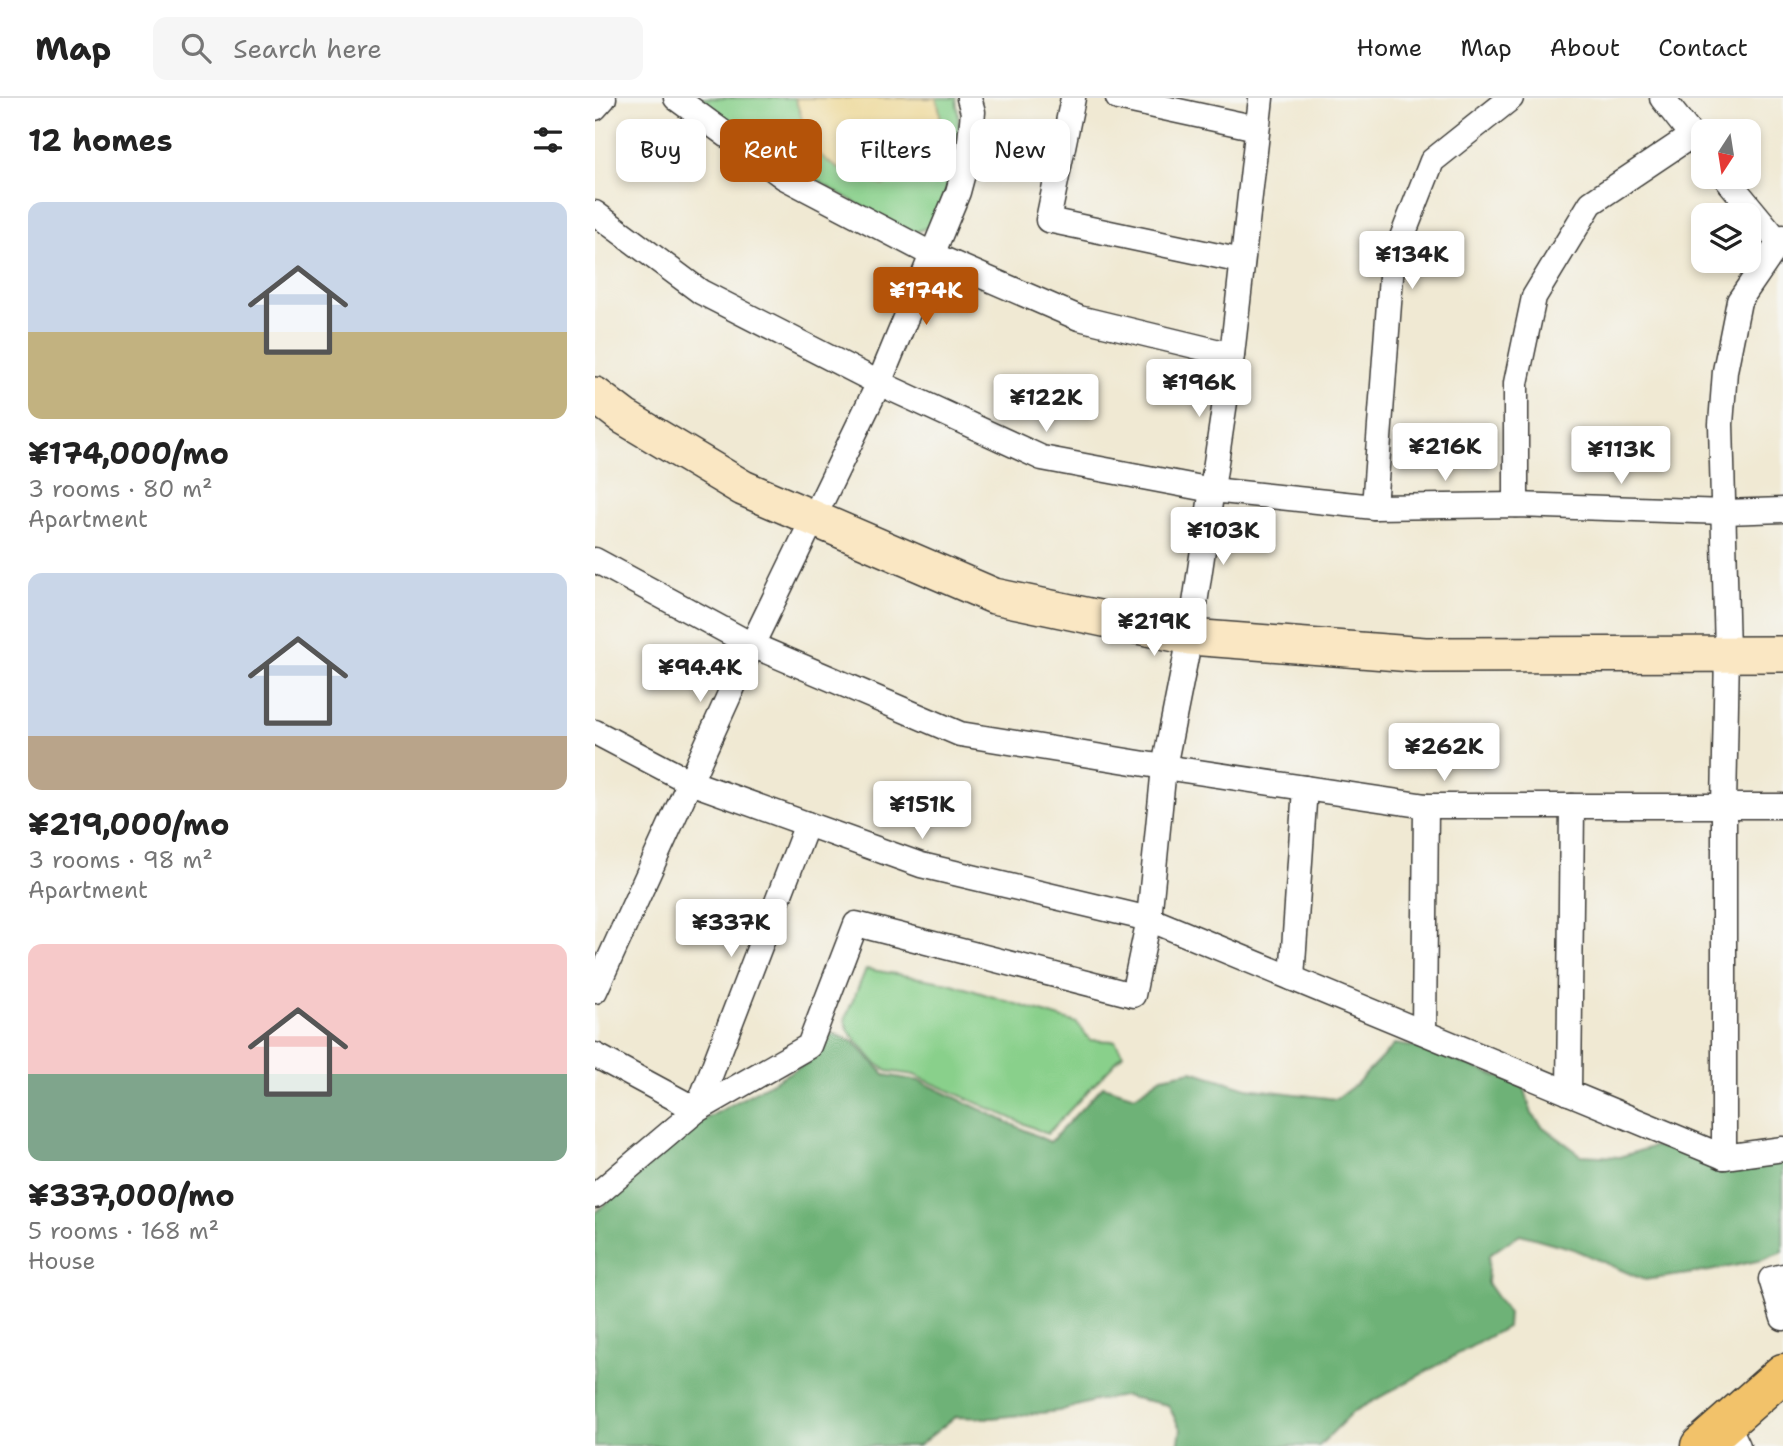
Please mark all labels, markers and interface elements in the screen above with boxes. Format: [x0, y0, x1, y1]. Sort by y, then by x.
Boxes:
search box [153, 17, 643, 80]
text: Map [35, 26, 111, 71]
icon: search [177, 29, 215, 67]
text: Search here [233, 31, 382, 66]
text: Home [1356, 32, 1422, 64]
text: Map [1460, 32, 1512, 64]
text: About [1550, 32, 1620, 64]
text: Contact [1658, 32, 1748, 64]
chip: Buy [616, 119, 706, 182]
chip: Rent [720, 119, 822, 182]
chip: Filters [836, 119, 956, 182]
chip: New [970, 119, 1070, 182]
north arrow [1691, 119, 1761, 189]
map controls [1691, 119, 1761, 273]
text: 12 homes [28, 120, 172, 161]
icon: filters [529, 121, 567, 159]
button: layers [1691, 203, 1761, 273]
pin: ¥134K [1363, 232, 1461, 291]
text: ¥134K [1375, 239, 1449, 269]
icon: home [235, 247, 361, 373]
pin: ¥174K [877, 268, 975, 327]
text: ¥174K [889, 275, 963, 305]
pin: ¥196K [1150, 360, 1248, 419]
text: ¥196K [1162, 367, 1236, 397]
pin: ¥122K [997, 374, 1095, 434]
text: ¥122K [1010, 382, 1082, 412]
pin: ¥216K [1396, 424, 1494, 483]
pin: ¥113K [1572, 426, 1670, 486]
text: ¥216K [1409, 431, 1481, 461]
text: ¥174,000/mo [28, 433, 229, 474]
text: ¥113K [1587, 434, 1655, 464]
text: 3 rooms · 80 m² [28, 474, 213, 504]
text: Apartment [28, 504, 148, 534]
pin: ¥103K [1174, 508, 1272, 567]
text: ¥103K [1187, 515, 1259, 545]
pin: ¥219K [1105, 598, 1203, 658]
text: ¥219K [1117, 606, 1191, 636]
icon: home [235, 618, 361, 744]
pin: ¥94.4K [643, 644, 757, 704]
text: ¥94.4K [658, 652, 742, 682]
pin: ¥262K [1395, 724, 1493, 783]
text: ¥262K [1405, 731, 1483, 761]
pin: ¥151K [873, 782, 971, 841]
text: ¥151K [889, 789, 955, 819]
text: ¥219,000/mo [28, 804, 230, 845]
text: 3 rooms · 98 m² [28, 845, 213, 875]
text: Apartment [28, 875, 148, 905]
pin: ¥337K [682, 900, 780, 959]
text: ¥337K [692, 907, 770, 937]
icon: home [235, 989, 361, 1115]
text: ¥337,000/mo [28, 1175, 235, 1216]
text: 5 rooms · 168 m² [28, 1216, 219, 1246]
text: House [28, 1246, 96, 1276]

